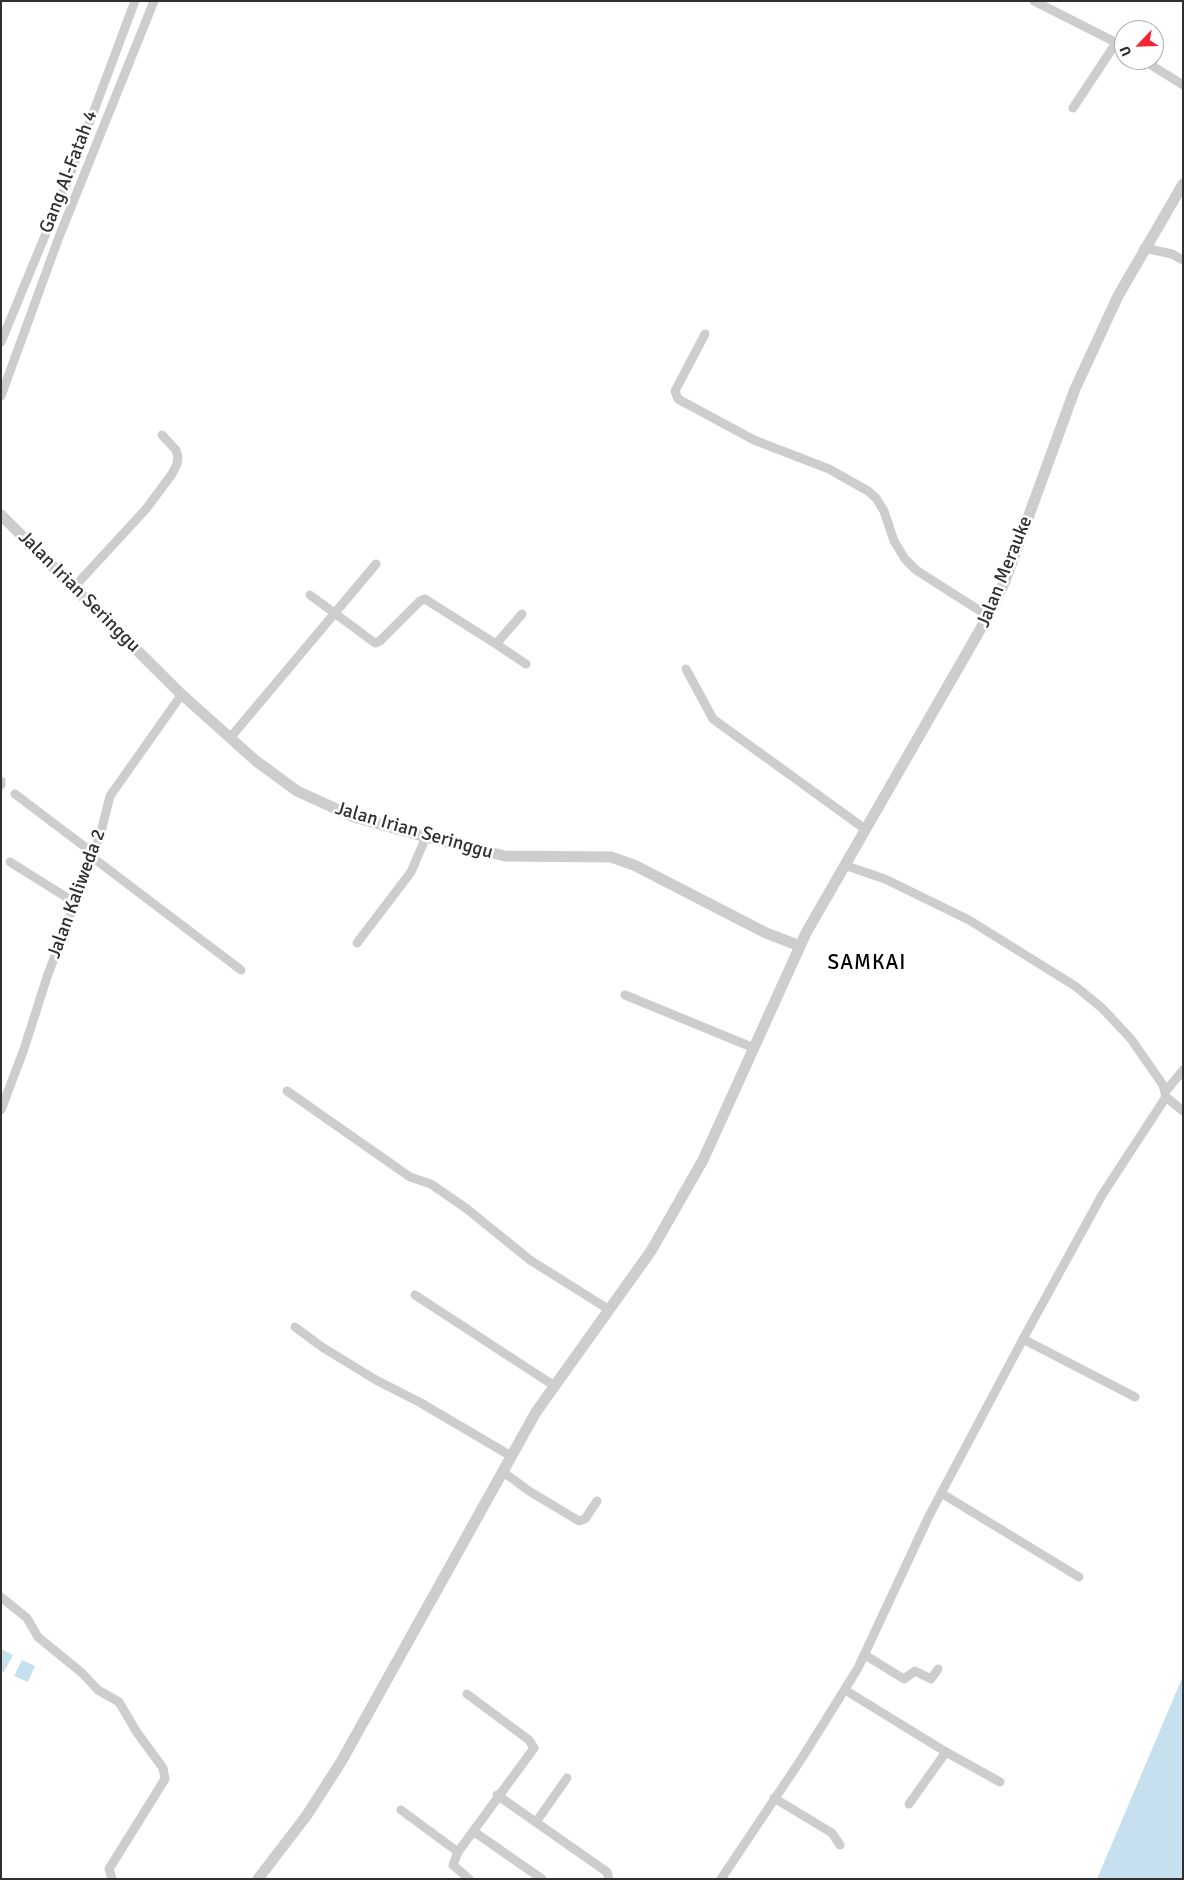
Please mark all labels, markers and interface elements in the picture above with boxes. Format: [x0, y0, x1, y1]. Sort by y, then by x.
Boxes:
north arrow [1114, 20, 1164, 70]
text: U [1116, 43, 1135, 59]
street label: Gang Al-Fatah 4 [35, 107, 103, 237]
street label: Jalan Merauke [972, 513, 1038, 631]
street label: Jalan Irian Seringgu [13, 526, 145, 658]
street label: Jalan Irian Seringgu [333, 798, 495, 864]
street label: Jalan Kaliweda 2 [43, 826, 111, 962]
district label: SAMKAI [827, 950, 907, 976]

